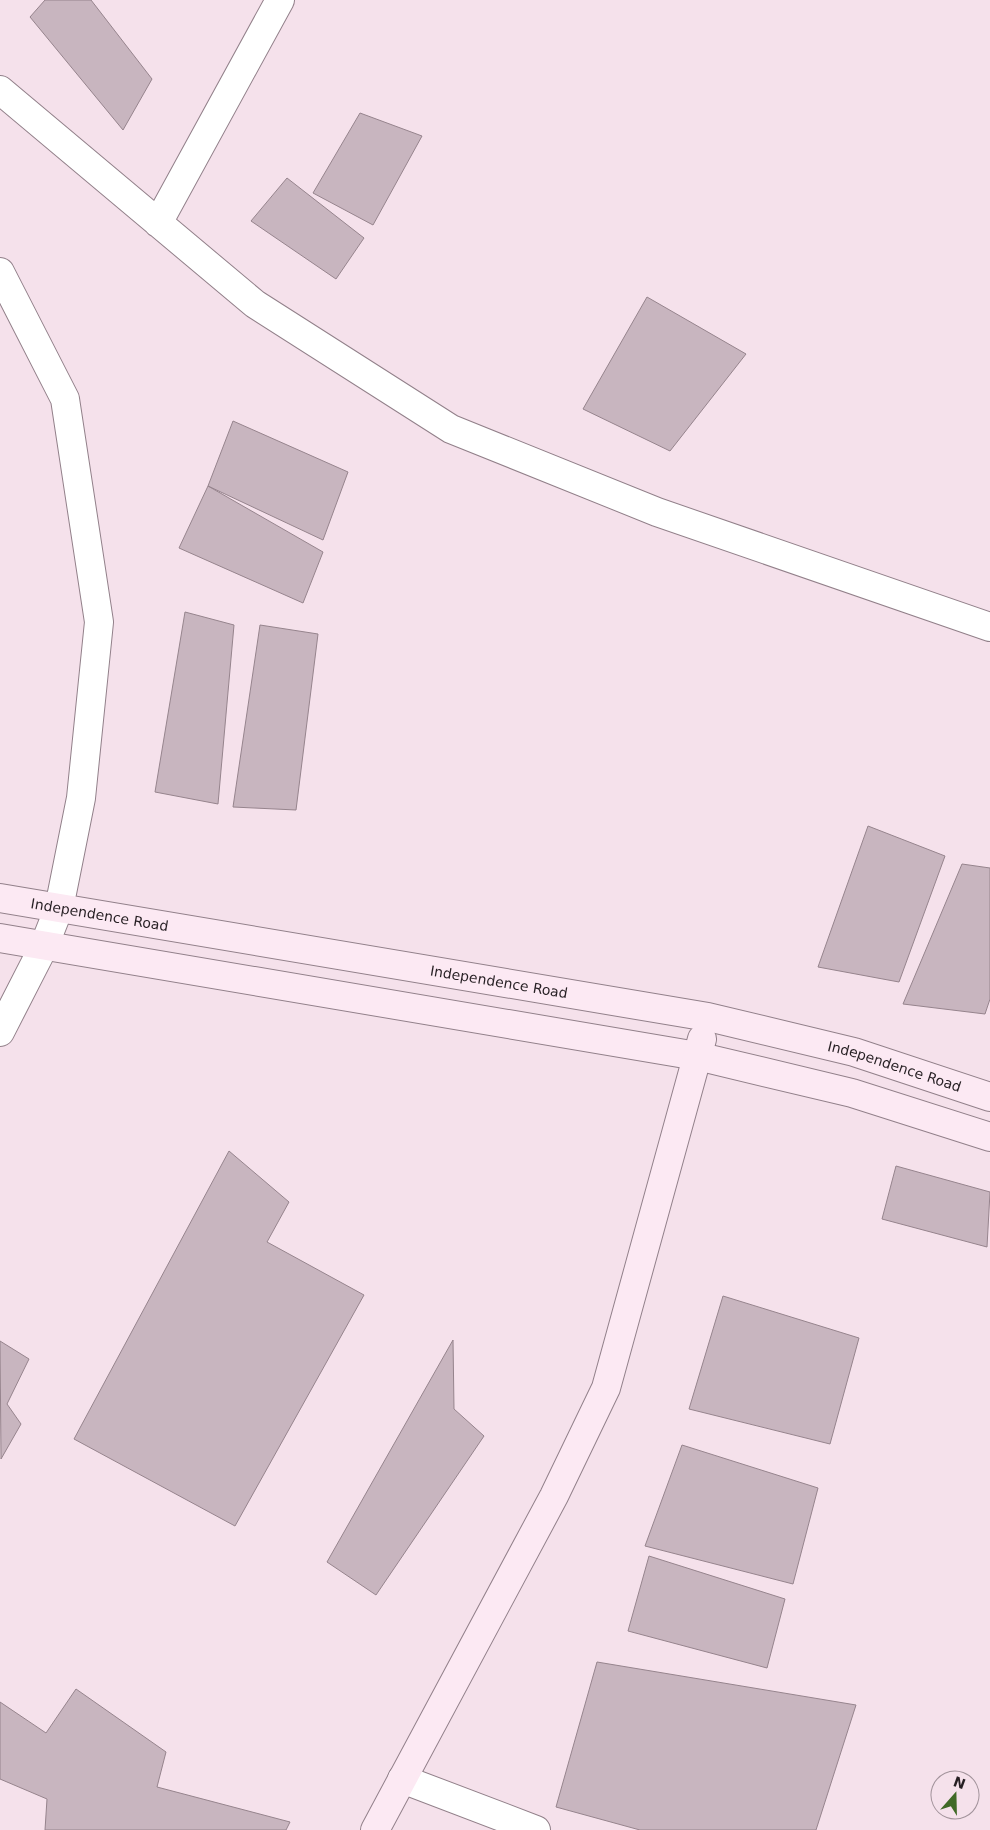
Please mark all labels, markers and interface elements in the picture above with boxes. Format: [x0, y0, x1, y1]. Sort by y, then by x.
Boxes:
street label: Independence Road [30, 895, 170, 934]
street label: Independence Road [429, 962, 569, 1001]
street label: Independence Road [826, 1038, 963, 1095]
north arrow [930, 1770, 980, 1820]
text: N [951, 1773, 968, 1792]

